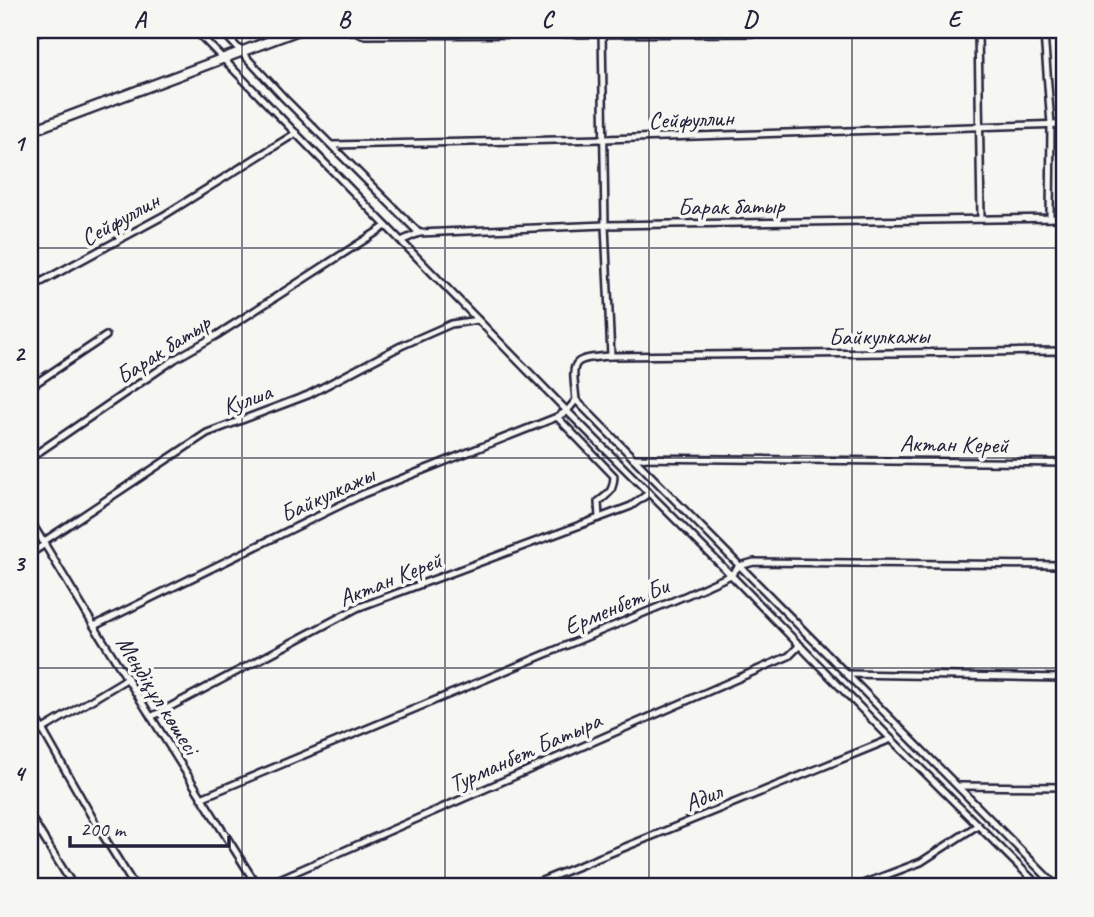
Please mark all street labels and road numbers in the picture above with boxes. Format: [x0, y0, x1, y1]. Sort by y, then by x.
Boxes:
street label: Сейфуллин [648, 102, 736, 135]
street label: Сейфуллин [75, 184, 166, 253]
street label: Барак батыр [677, 190, 786, 222]
street label: Барак батыр [110, 307, 217, 391]
street label: Байкулкажы [828, 320, 932, 352]
street label: Кулша [218, 376, 277, 422]
street label: Актан Керей [900, 428, 1010, 460]
street label: Байкулкажы [275, 458, 381, 529]
street label: Актан Керей [334, 544, 448, 613]
street label: Ерменбет Би [559, 570, 675, 641]
street label: Меңдіқұл көшесі [110, 630, 208, 762]
street label: Турманбет Батыра [444, 704, 607, 799]
street label: Адил [680, 775, 728, 818]

